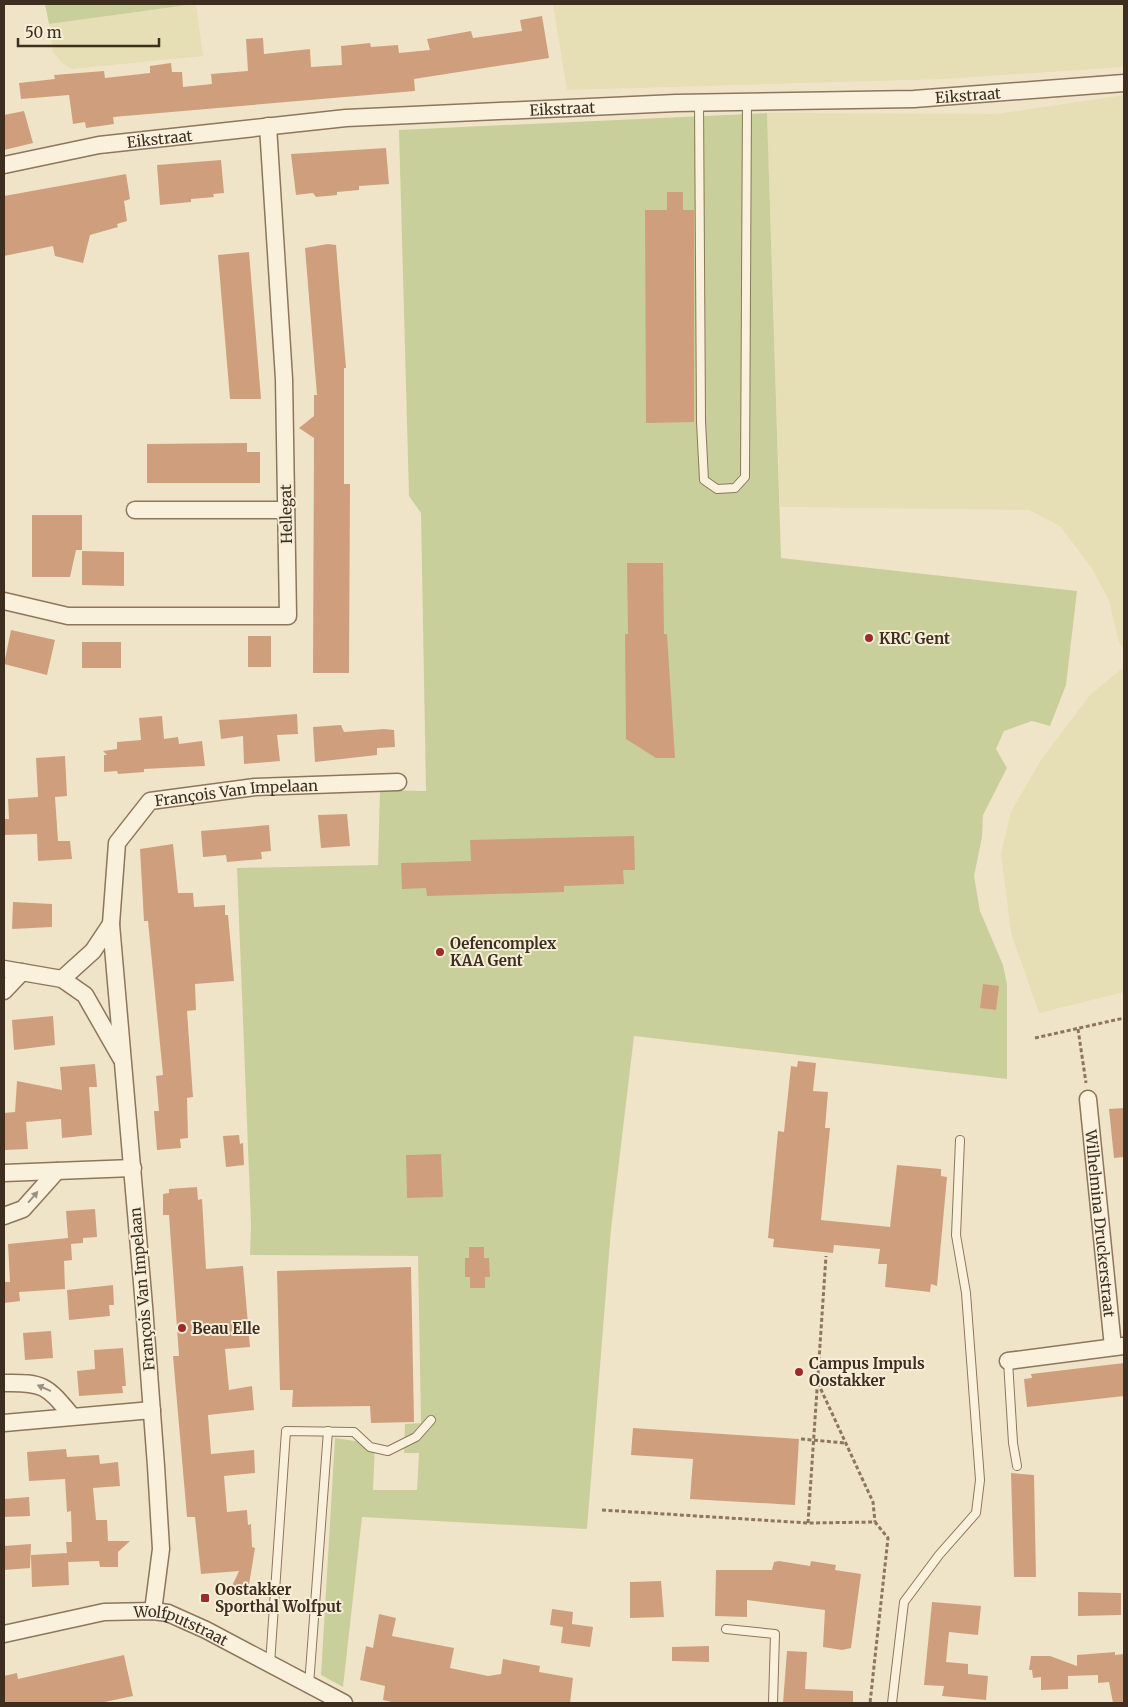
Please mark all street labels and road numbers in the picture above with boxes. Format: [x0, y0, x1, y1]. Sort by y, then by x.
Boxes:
street label: Eikstraat [934, 83, 1002, 107]
street label: Eikstraat [529, 97, 596, 119]
street label: Eikstraat [126, 125, 193, 151]
street label: Hellegat [276, 484, 296, 544]
street label: François Van Impelaan [153, 775, 318, 810]
street label: Wilhelmina Druckerstraat [1082, 1128, 1119, 1318]
street label: François Van Impelaan [125, 1206, 159, 1372]
street label: Wolfputstraat [133, 1601, 232, 1650]

